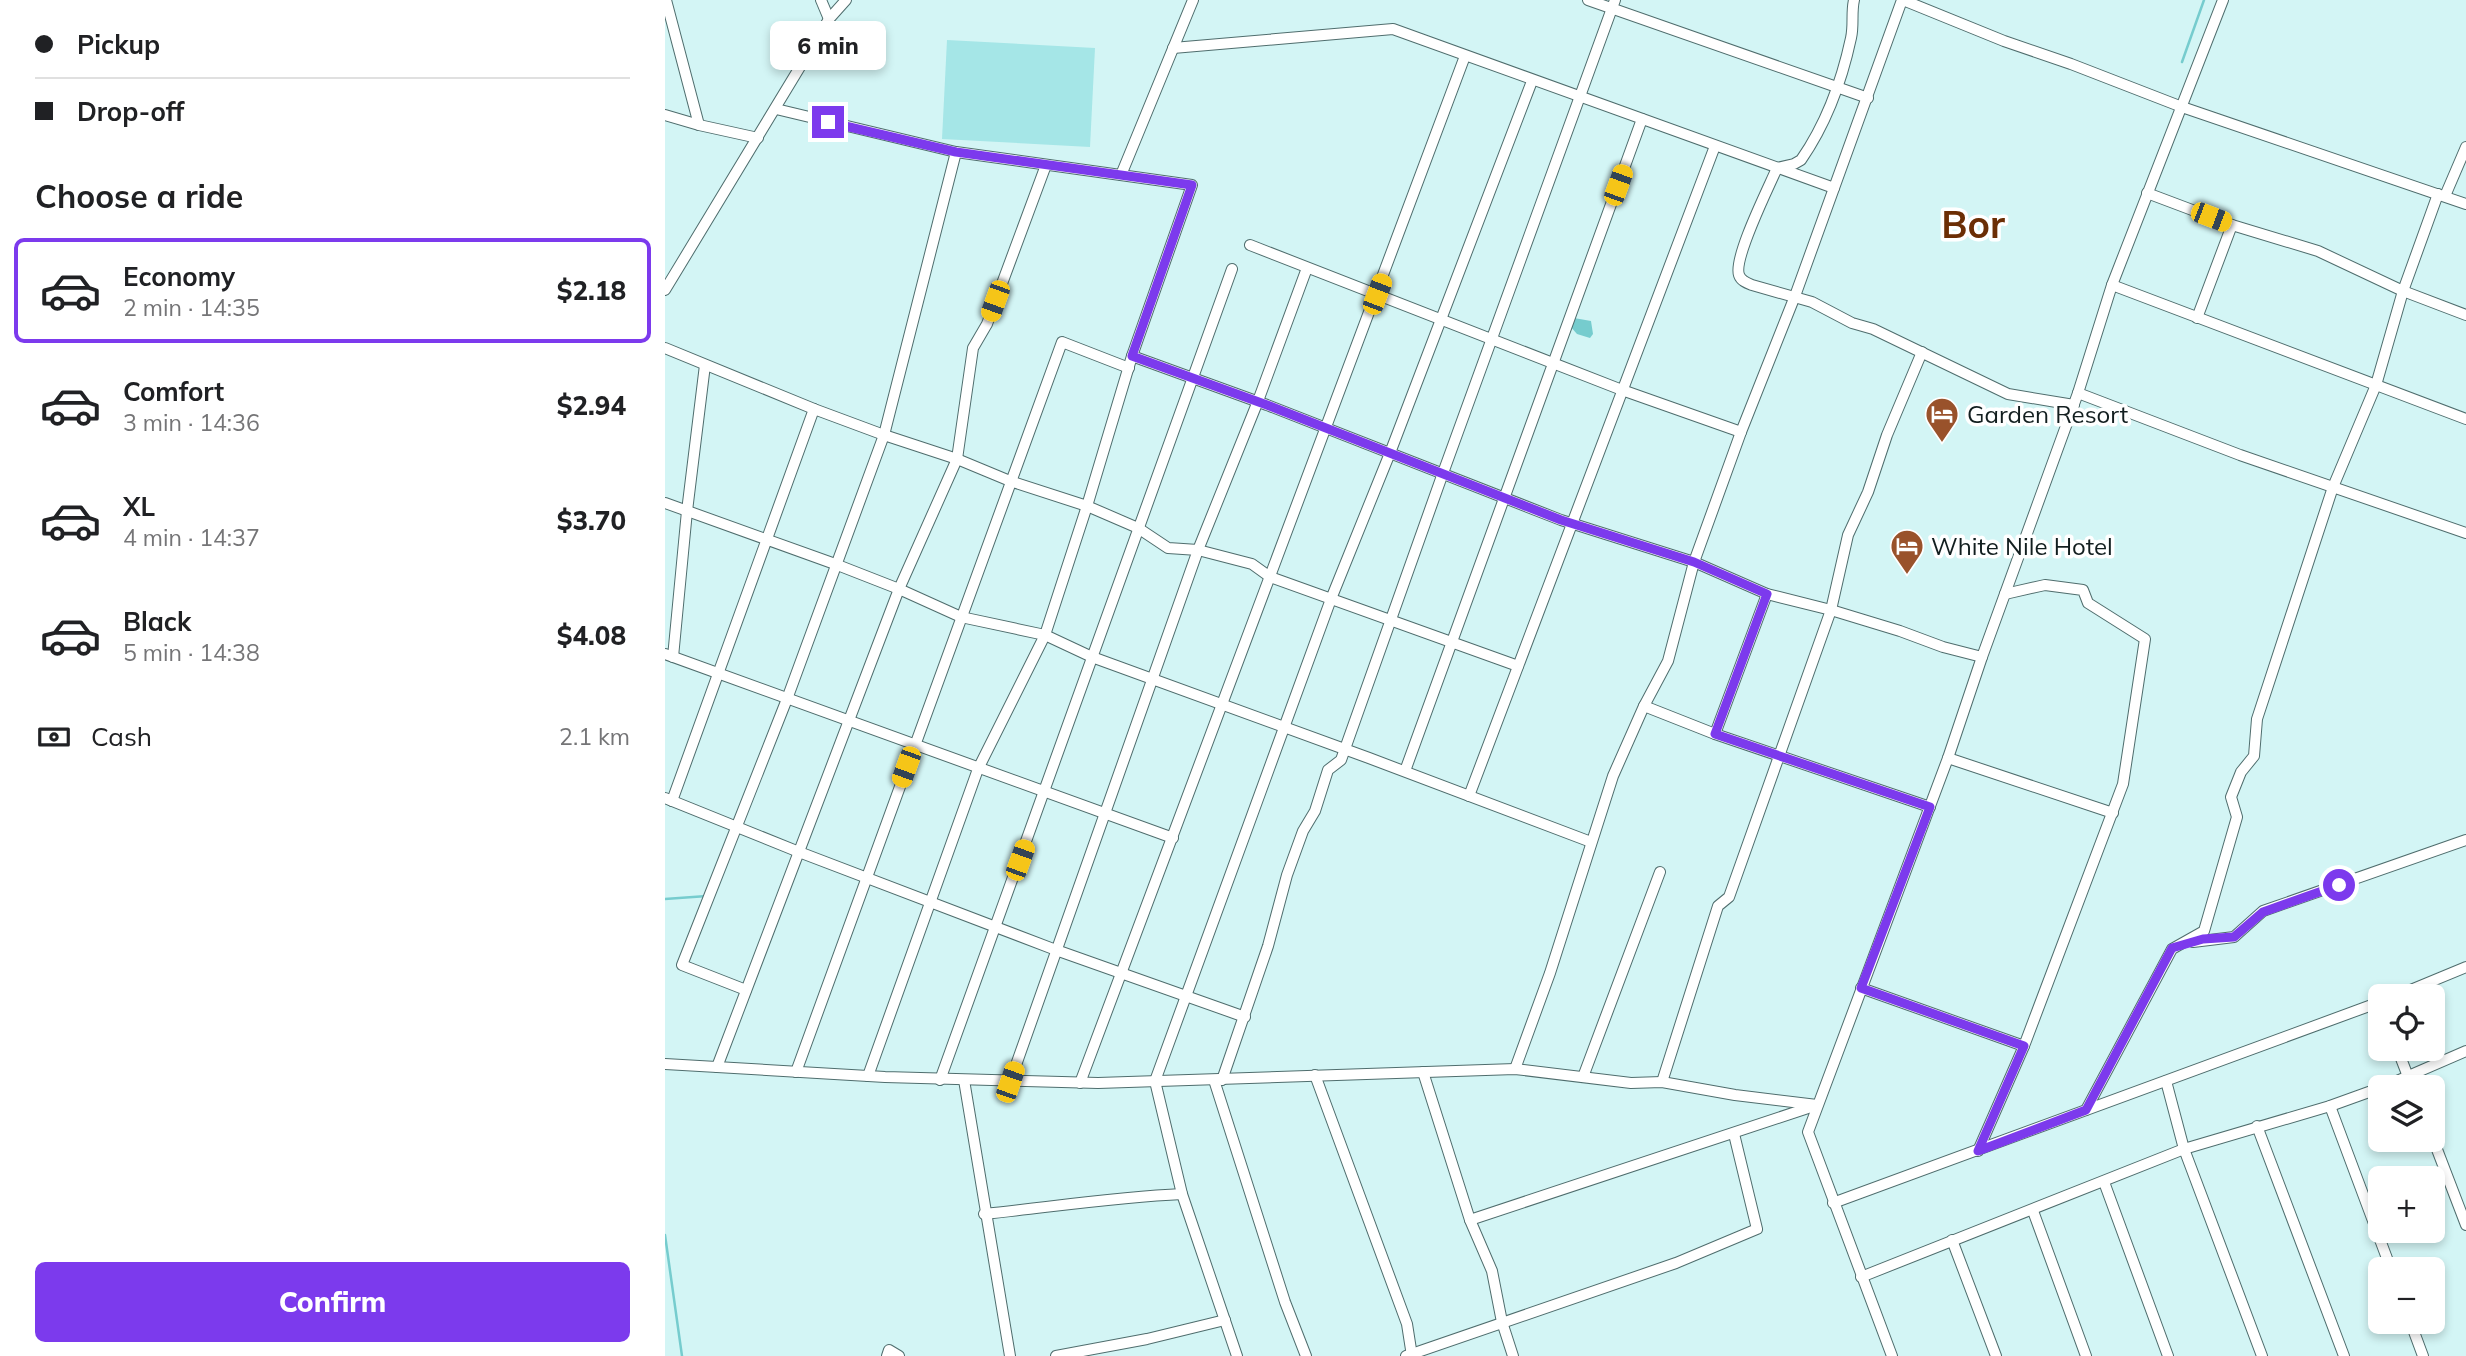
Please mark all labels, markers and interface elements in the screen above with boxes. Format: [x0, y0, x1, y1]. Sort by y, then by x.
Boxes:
callout: 6 min [770, 20, 886, 69]
text: Pickup [77, 28, 160, 61]
text: 6 min [797, 31, 859, 60]
text: Drop-off [77, 95, 184, 128]
route end [812, 106, 844, 138]
car [1601, 162, 1636, 208]
text: Choose a ride [35, 176, 243, 216]
district label: Bor [1941, 200, 2005, 248]
car [2188, 200, 2235, 234]
icon: car [39, 259, 102, 322]
text: Economy [123, 260, 235, 293]
car [1360, 271, 1395, 317]
text: $2.18 [557, 274, 626, 307]
car [978, 278, 1013, 324]
text: 2 min · 14:35 [123, 293, 260, 322]
icon: car [39, 374, 102, 437]
text: Comfort [123, 375, 224, 408]
text: $2.94 [557, 389, 626, 422]
hotel icon: Garden Resort [1923, 395, 1961, 444]
place label: Garden Resort [1967, 399, 2128, 429]
text: 3 min · 14:36 [123, 408, 260, 437]
icon: car [39, 489, 102, 552]
text: XL [123, 490, 155, 523]
text: $3.70 [557, 504, 626, 537]
text: 4 min · 14:37 [123, 523, 260, 552]
hotel icon: White Nile Hotel [1888, 527, 1926, 576]
place label: White Nile Hotel [1931, 531, 2113, 561]
icon: car [39, 604, 102, 667]
text: Black [123, 605, 191, 638]
text: $4.08 [557, 619, 626, 652]
text: 5 min · 14:38 [123, 638, 260, 667]
icon: cash [35, 718, 73, 756]
text: Cash [91, 720, 152, 753]
text: 2.1 km [559, 722, 630, 751]
car [889, 744, 924, 790]
car [1003, 837, 1038, 883]
route start [2323, 869, 2355, 901]
map controls [2368, 984, 2445, 1334]
button: locate [2368, 984, 2445, 1061]
car [994, 1059, 1027, 1105]
button: layers [2368, 1075, 2445, 1152]
button: + [2368, 1166, 2445, 1243]
button: − [2368, 1257, 2445, 1334]
button: Confirm [35, 1262, 630, 1342]

